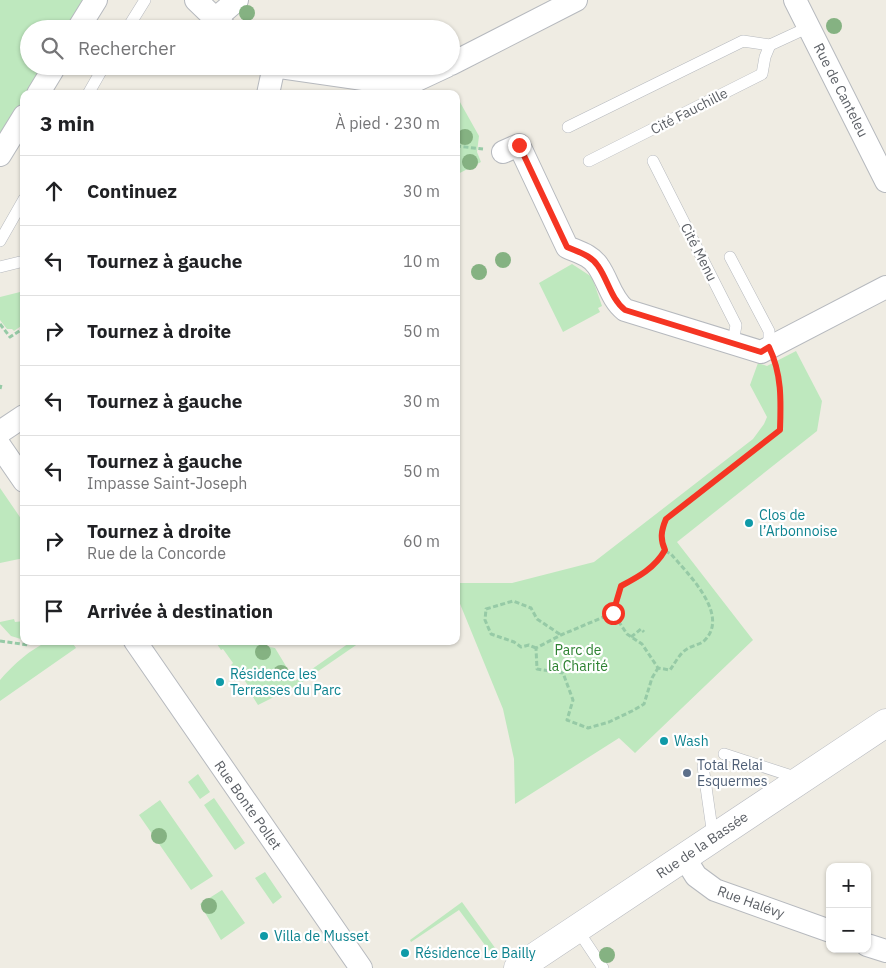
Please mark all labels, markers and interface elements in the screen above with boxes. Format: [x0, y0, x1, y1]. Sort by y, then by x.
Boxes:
search box [20, 20, 460, 75]
icon: search [38, 34, 66, 62]
text: Rechercher [78, 36, 176, 60]
street label: Rue de Canteleu [810, 40, 872, 140]
street label: Cité Fauchille [647, 84, 731, 138]
text: 3 min [40, 109, 95, 137]
text: À pied · 230 m [335, 113, 440, 133]
route end [508, 134, 531, 157]
icon: ahead [40, 177, 68, 205]
text: Continuez [87, 179, 177, 203]
text: 30 m [403, 181, 440, 201]
street label: Cité Menu [677, 220, 721, 284]
icon: left [40, 247, 68, 275]
text: Tournez à gauche [87, 249, 243, 273]
text: 10 m [403, 251, 440, 271]
icon: right [40, 317, 68, 345]
text: Tournez à droite [87, 319, 231, 343]
text: 50 m [403, 321, 440, 341]
icon: left [40, 387, 68, 415]
text: Tournez à gauche [87, 389, 243, 413]
text: 30 m [403, 391, 440, 411]
text: Tournez à gauche [87, 449, 243, 473]
icon: left [40, 457, 68, 485]
text: 50 m [403, 461, 440, 481]
text: Impasse Saint-Joseph [87, 473, 247, 493]
place label: Clos de l’Arbonnoise [759, 506, 838, 540]
marker: Clos de l’Arbonnoise [743, 517, 755, 529]
text: Tournez à droite [87, 519, 231, 543]
icon: right [40, 527, 68, 555]
text: 60 m [403, 531, 440, 551]
text: Rue de la Concorde [87, 543, 226, 563]
icon: arrive [40, 597, 68, 625]
text: Arrivée à destination [87, 599, 273, 623]
route start [602, 602, 625, 625]
park label: Parc de la Charité [548, 641, 608, 675]
place label: Résidence les Terrasses du Parc [230, 665, 341, 699]
marker: Résidence les Terrasses du Parc [214, 676, 226, 688]
place label: Wash [674, 732, 709, 750]
marker: Wash [658, 735, 670, 747]
place label: Total Relai Esquermes [697, 756, 768, 790]
street label: Rue Bonte Pollet [211, 757, 285, 853]
marker: Total Relai Esquermes [681, 767, 693, 779]
street label: Rue de la Bassée [653, 807, 752, 882]
map controls [826, 863, 871, 953]
button: + [826, 863, 871, 908]
street label: Rue Halévy [715, 881, 787, 923]
button: − [826, 908, 871, 953]
place label: Villa de Musset [274, 927, 369, 945]
marker: Villa de Musset [258, 930, 270, 942]
place label: Résidence Le Bailly [415, 944, 536, 962]
marker: Résidence Le Bailly [399, 947, 411, 959]

